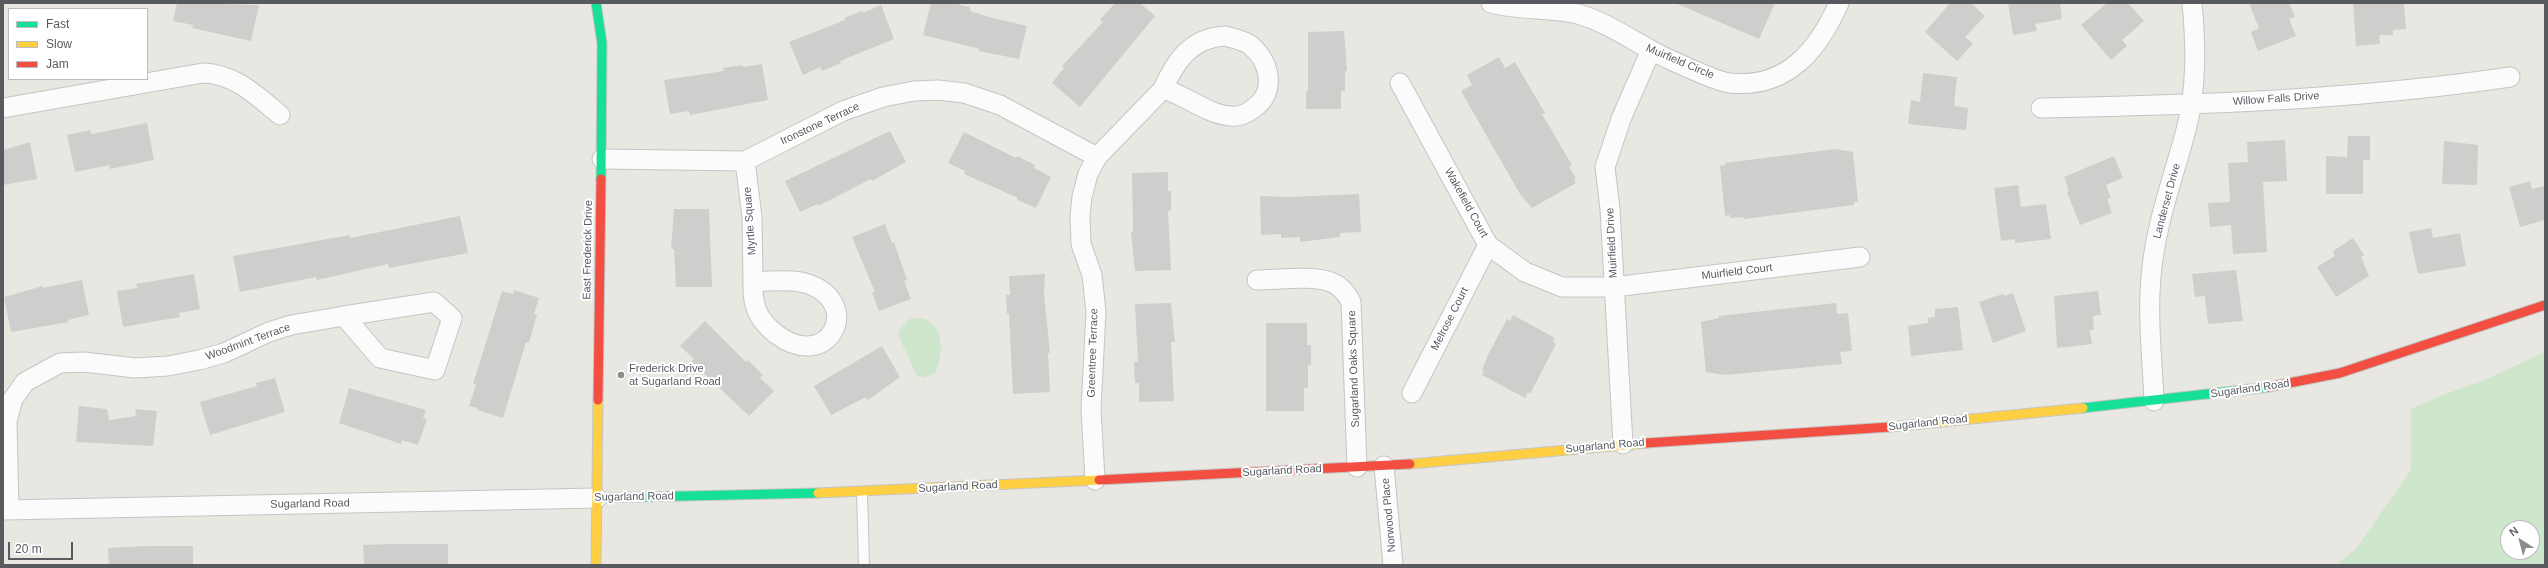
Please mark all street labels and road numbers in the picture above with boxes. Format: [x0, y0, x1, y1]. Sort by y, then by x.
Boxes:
street label: Muirfield Circle [1644, 42, 1716, 82]
street label: Willow Falls Drive [2232, 89, 2320, 109]
street label: Ironstone Terrace [778, 100, 862, 148]
street label: Landerset Drive [2151, 162, 2183, 240]
street label: Wakefield Court [1441, 166, 1491, 240]
street label: Myrtle Square [741, 186, 759, 256]
street label: East Frederick Drive [581, 200, 595, 300]
street label: Muirfield Drive [1604, 208, 1620, 278]
street label: Muirfield Court [1701, 261, 1773, 283]
street label: Melrose Court [1428, 285, 1472, 353]
street label: Greentree Terrace [1085, 308, 1101, 398]
street label: Sugarland Oaks Square [1345, 310, 1363, 428]
street label: Woodmint Terrace [204, 321, 292, 363]
street label: Sugarland Road [2210, 377, 2290, 401]
street label: Sugarland Road [1888, 412, 1968, 434]
street label: Sugarland Road [1565, 436, 1645, 456]
street label: Sugarland Road [1242, 462, 1322, 480]
street label: Norwood Place [1379, 477, 1399, 553]
street label: Sugarland Road [918, 478, 998, 496]
street label: Sugarland Road [594, 490, 674, 504]
street label: Sugarland Road [270, 497, 350, 511]

